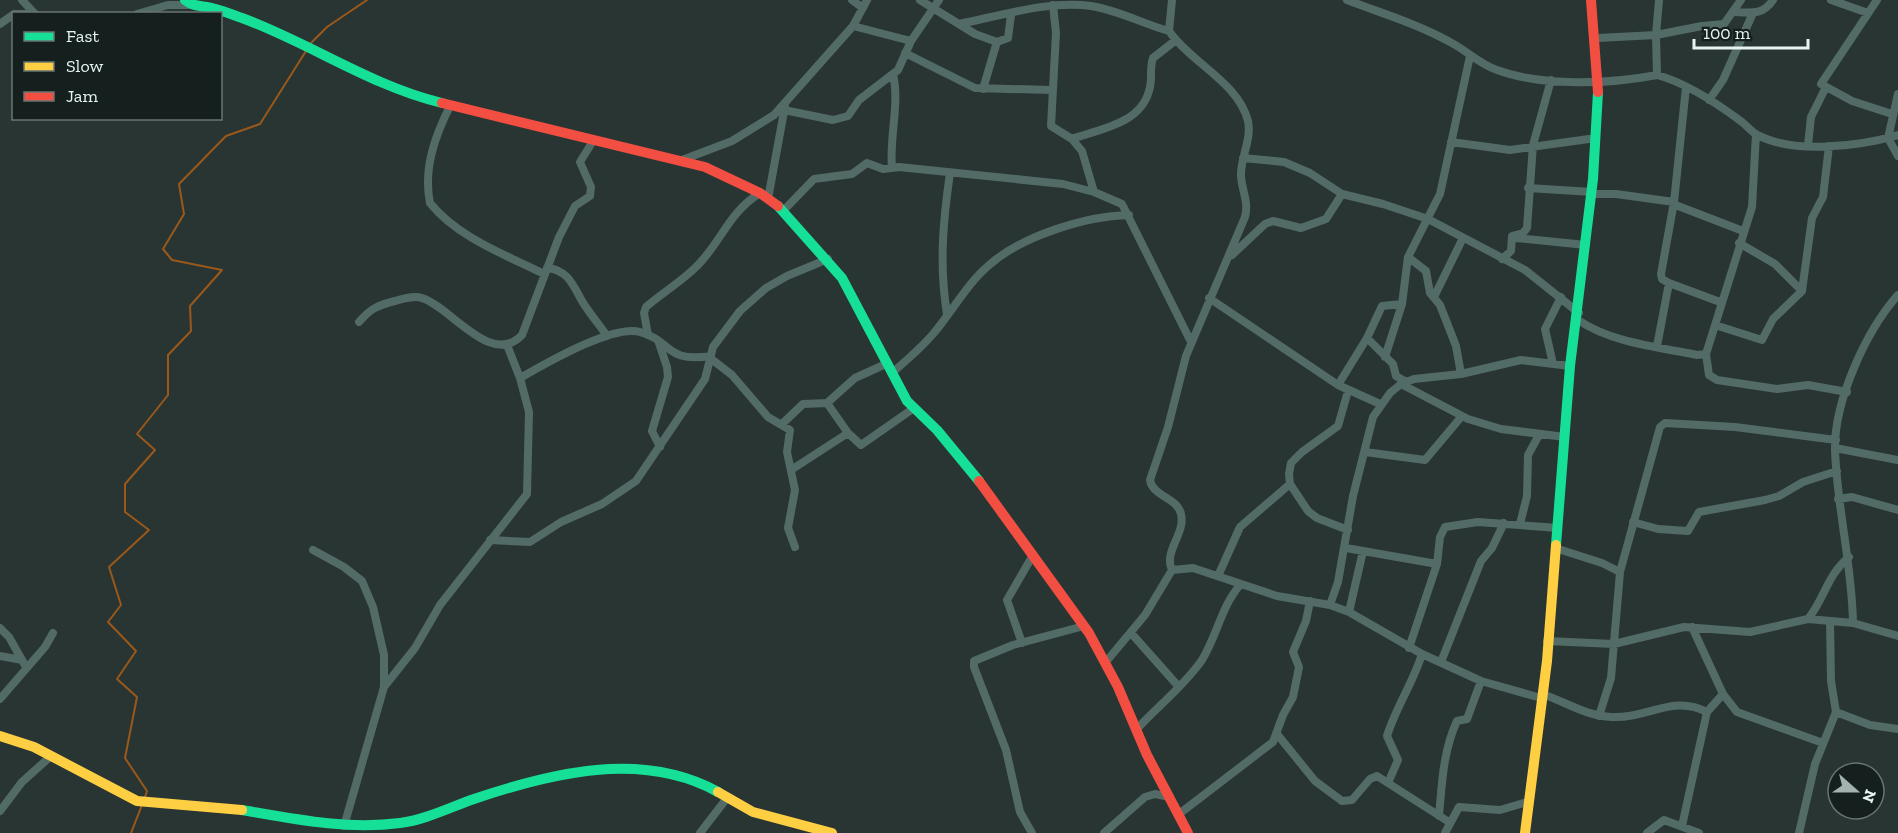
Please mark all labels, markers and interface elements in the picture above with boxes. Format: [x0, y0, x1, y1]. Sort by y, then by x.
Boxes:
legend [12, 12, 222, 120]
scale bar [1694, 12, 1808, 50]
text: 100 m [1703, 22, 1751, 44]
text: Fast [66, 25, 99, 47]
text: Slow [66, 55, 103, 77]
text: Jam [66, 85, 98, 107]
north arrow [1826, 761, 1886, 821]
text: N [1858, 787, 1881, 805]

